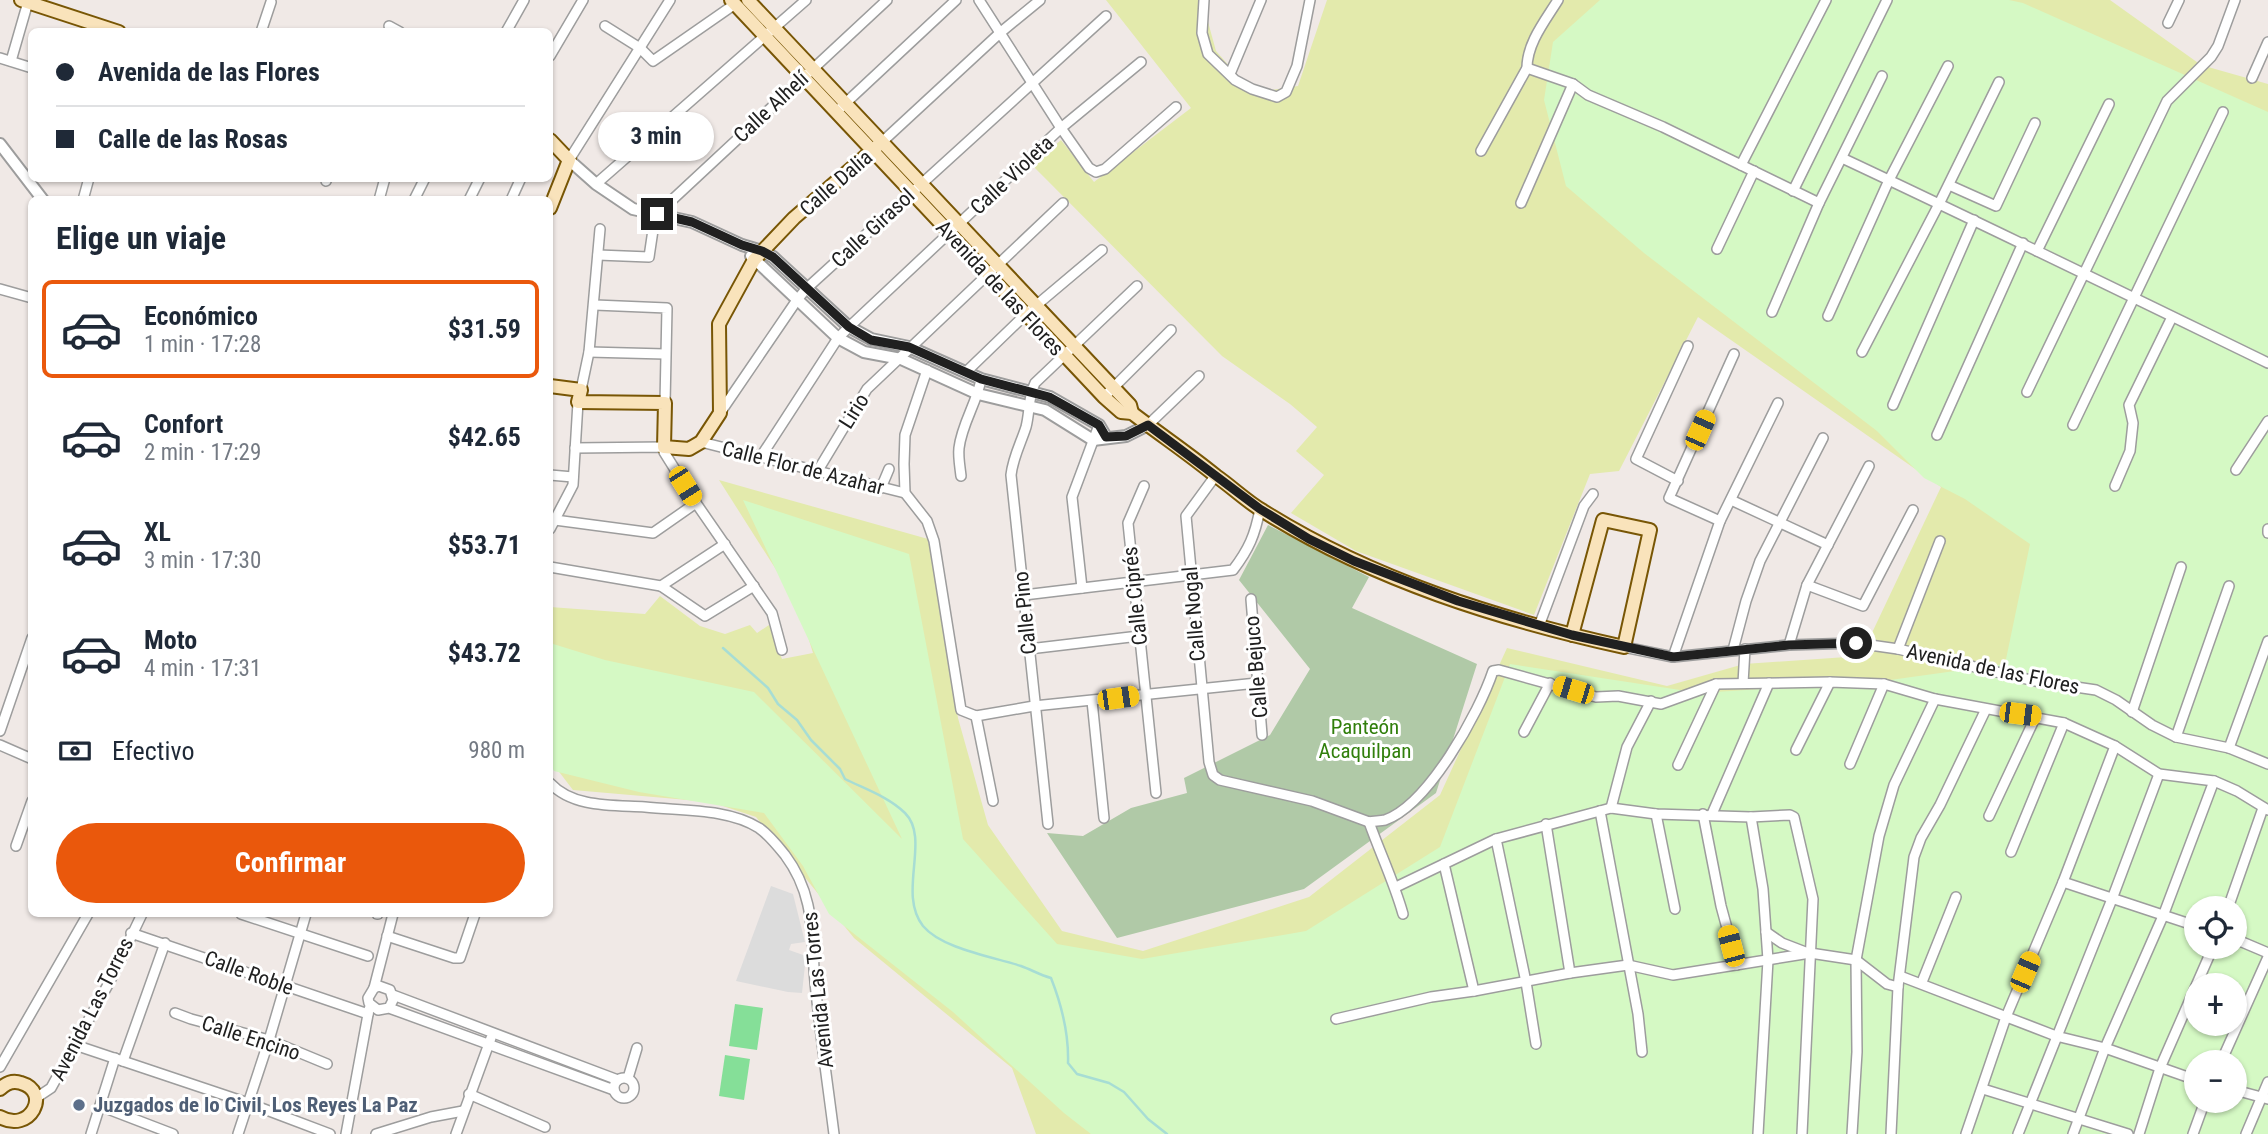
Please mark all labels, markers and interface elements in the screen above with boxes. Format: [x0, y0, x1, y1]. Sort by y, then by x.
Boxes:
text: Avenida de las Flores [98, 57, 320, 87]
street label: Calle Alhelí [729, 66, 814, 147]
callout: 3 min [599, 113, 715, 162]
text: 3 min [630, 123, 682, 150]
text: Calle de las Rosas [98, 124, 288, 154]
street label: Calle Violeta [966, 131, 1058, 219]
street label: Calle Dalia [795, 145, 877, 221]
street label: Calle Girasol [827, 184, 919, 272]
route end [641, 198, 673, 230]
street label: Avenida de las Flores [931, 215, 1069, 361]
text: Elige un viaje [56, 219, 226, 257]
icon: car [60, 298, 123, 361]
text: Económico [144, 301, 258, 331]
text: $31.59 [448, 314, 521, 344]
text: 1 min · 17:28 [144, 331, 261, 358]
street label: Lirio [834, 389, 874, 433]
icon: car [60, 406, 123, 469]
car [1682, 407, 1719, 453]
text: Confort [144, 409, 223, 439]
text: $42.65 [448, 422, 521, 452]
street label: Calle Flor de Azahar [719, 436, 887, 500]
text: 2 min · 17:29 [144, 439, 261, 466]
car [665, 463, 706, 509]
icon: car [60, 514, 123, 577]
text: XL [144, 517, 171, 547]
text: $53.71 [448, 530, 521, 560]
street label: Calle Ciprés [1118, 546, 1152, 646]
text: 3 min · 17:30 [144, 547, 261, 574]
street label: Calle Nogal [1178, 566, 1210, 662]
street label: Calle Pino [1009, 570, 1041, 656]
street label: Calle Bejuco [1240, 615, 1272, 719]
icon: car [60, 622, 123, 685]
text: Moto [144, 625, 197, 655]
route start [1840, 627, 1872, 659]
text: $43.72 [448, 638, 521, 668]
street label: Avenida de las Flores [1904, 639, 2082, 699]
text: 4 min · 17:31 [144, 655, 261, 682]
car [1550, 674, 1597, 706]
car [1096, 685, 1141, 711]
car [1998, 701, 2043, 727]
park label: Panteón Acaquilpan [1319, 715, 1411, 763]
icon: cash [56, 732, 94, 770]
text: Efectivo [112, 736, 194, 766]
text: 980 m [468, 737, 525, 764]
button: Confirmar [56, 823, 525, 903]
map controls [2184, 896, 2247, 1113]
button: locate [2184, 896, 2247, 959]
street label: Avenida Las Torres [798, 911, 838, 1069]
car [1716, 923, 1747, 969]
street label: Avenida Las Torres [46, 934, 138, 1084]
street label: Calle Roble [201, 946, 297, 1000]
car [2008, 949, 2043, 995]
button: + [2184, 973, 2247, 1036]
street label: Calle Encino [199, 1011, 303, 1065]
button: − [2184, 1050, 2247, 1113]
place label: Juzgados de lo Civil, Los Reyes La Paz [93, 1093, 418, 1117]
marker: Juzgados de lo Civil, Los Reyes La Paz [71, 1097, 87, 1113]

